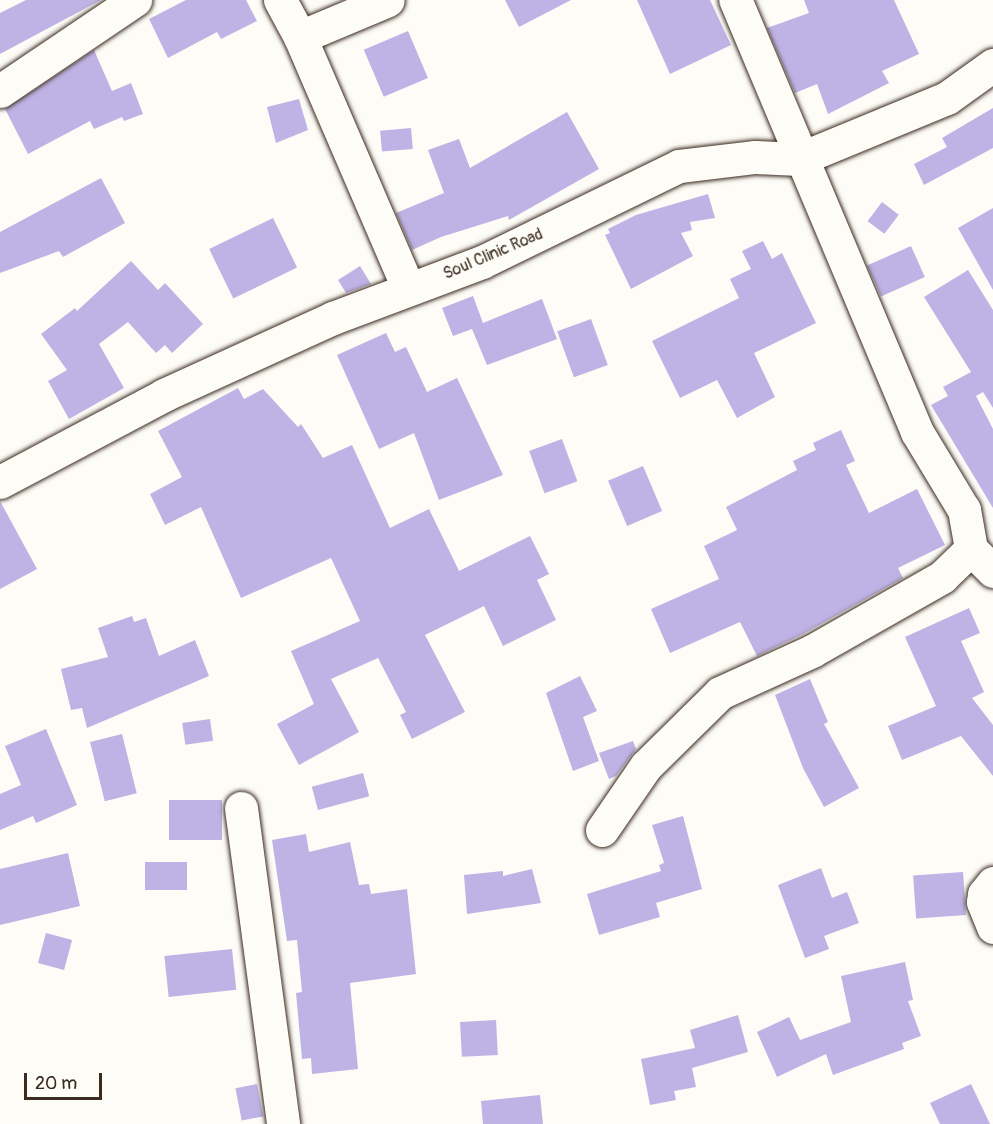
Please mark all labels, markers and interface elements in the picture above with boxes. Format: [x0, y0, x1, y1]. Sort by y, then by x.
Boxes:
street label: Soul Clinic Road [440, 224, 546, 284]
scale bar [27, 1061, 105, 1099]
text: 20 m [35, 1072, 77, 1095]

